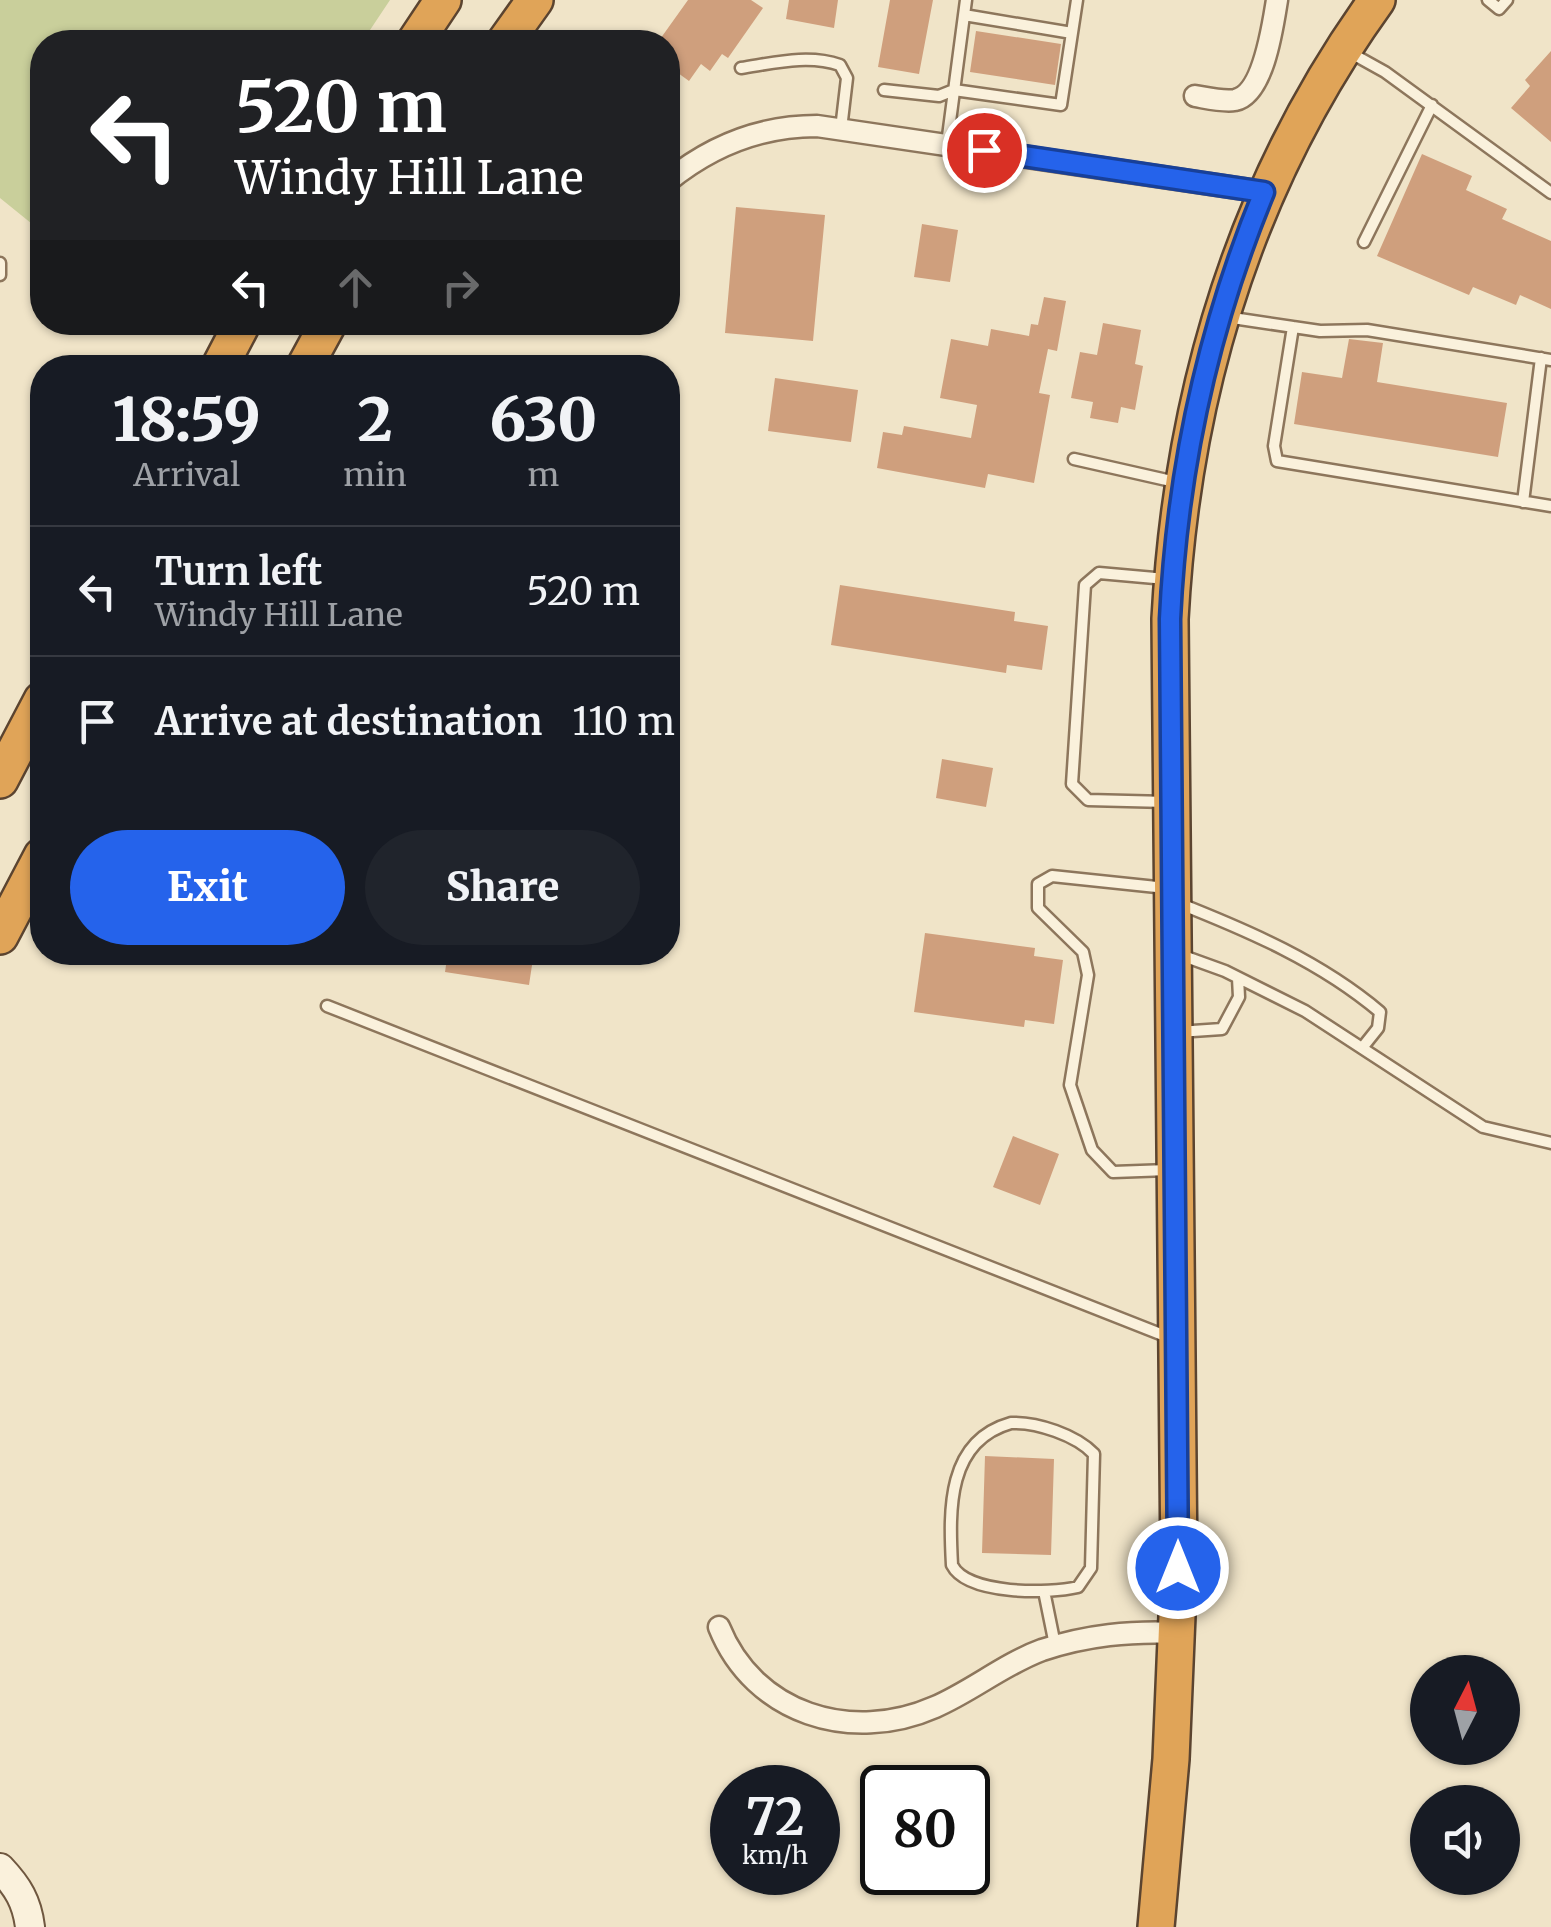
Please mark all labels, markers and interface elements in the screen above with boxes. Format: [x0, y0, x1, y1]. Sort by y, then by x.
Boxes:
text: 520 m [235, 63, 447, 151]
icon: left [70, 70, 200, 200]
pin [942, 108, 1027, 193]
icon: arrive [957, 123, 1012, 178]
text: Windy Hill Lane [235, 150, 583, 206]
icon: left [223, 260, 278, 315]
icon: ahead [328, 260, 383, 315]
icon: right [433, 260, 488, 315]
text: 18:59 [113, 382, 261, 457]
text: 2 [357, 382, 393, 457]
text: 630 [489, 382, 597, 457]
text: Arrival [133, 455, 240, 495]
text: min [343, 455, 407, 495]
text: m [527, 455, 559, 495]
text: Turn left [155, 548, 322, 595]
icon: left [70, 564, 125, 619]
text: 520 m [526, 568, 640, 615]
text: Windy Hill Lane [155, 595, 403, 635]
icon: arrive [70, 694, 125, 749]
text: Arrive at destination [155, 698, 542, 745]
text: 110 m [572, 698, 675, 745]
button: Exit [70, 830, 345, 945]
button: Share [365, 830, 640, 945]
position arrow [1126, 1516, 1230, 1620]
north arrow [1410, 1655, 1520, 1765]
map controls [1410, 1655, 1520, 1895]
speed limit sign: 80 [860, 1765, 990, 1895]
button: sound [1410, 1785, 1520, 1895]
text: 72 [746, 1786, 804, 1849]
text: km/h [742, 1839, 808, 1871]

